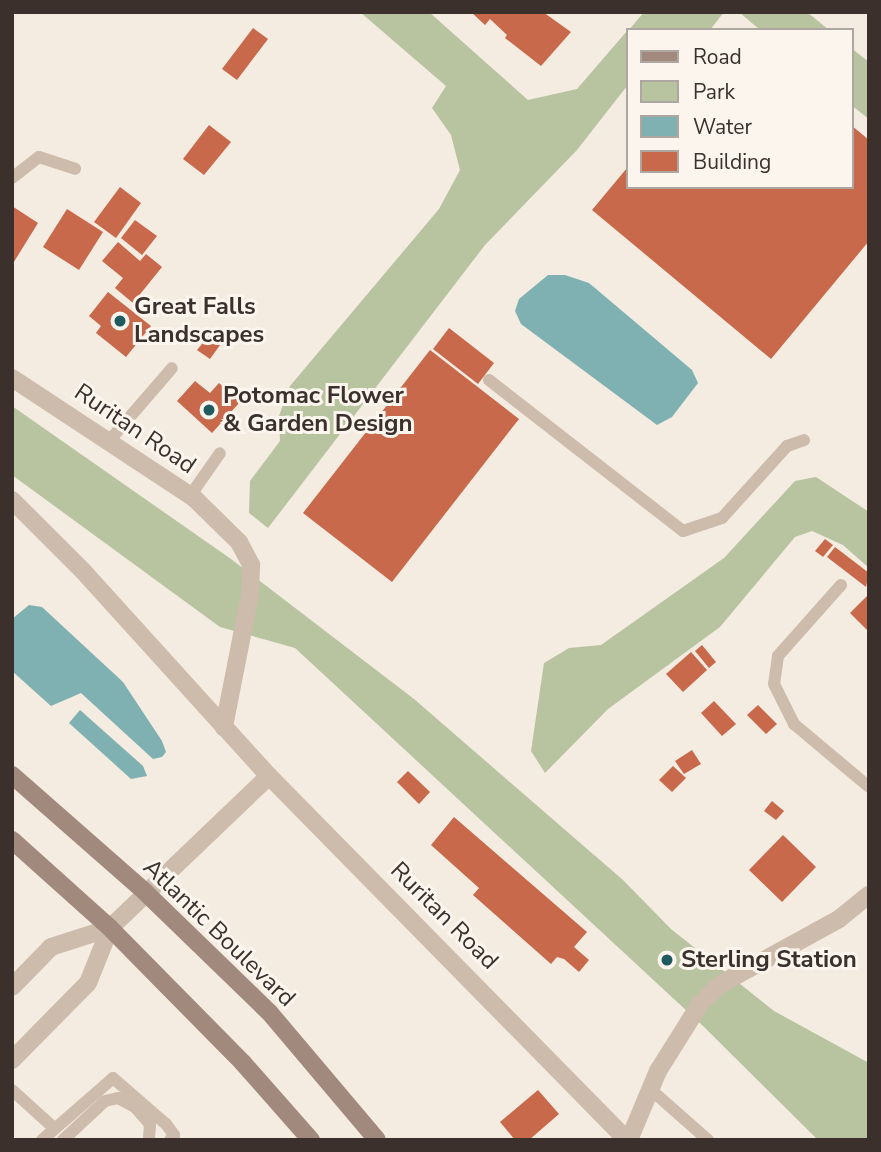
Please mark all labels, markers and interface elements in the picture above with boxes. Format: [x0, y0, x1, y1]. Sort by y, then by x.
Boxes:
legend [626, 28, 853, 189]
text: Road [693, 43, 742, 71]
text: Park [693, 78, 735, 106]
text: Water [693, 113, 752, 141]
text: Building [693, 148, 771, 176]
place label: Great Falls Landscapes [134, 293, 264, 349]
marker: Great Falls Landscapes [112, 313, 128, 329]
street label: Ruritan Road [69, 378, 201, 480]
place label: Potomac Flower & Garden Design [223, 382, 413, 438]
marker: Potomac Flower & Garden Design [201, 402, 217, 418]
street label: Atlantic Boulevard [137, 853, 301, 1013]
street label: Ruritan Road [384, 856, 504, 976]
place label: Sterling Station [681, 946, 857, 974]
marker: Sterling Station [659, 952, 675, 968]

